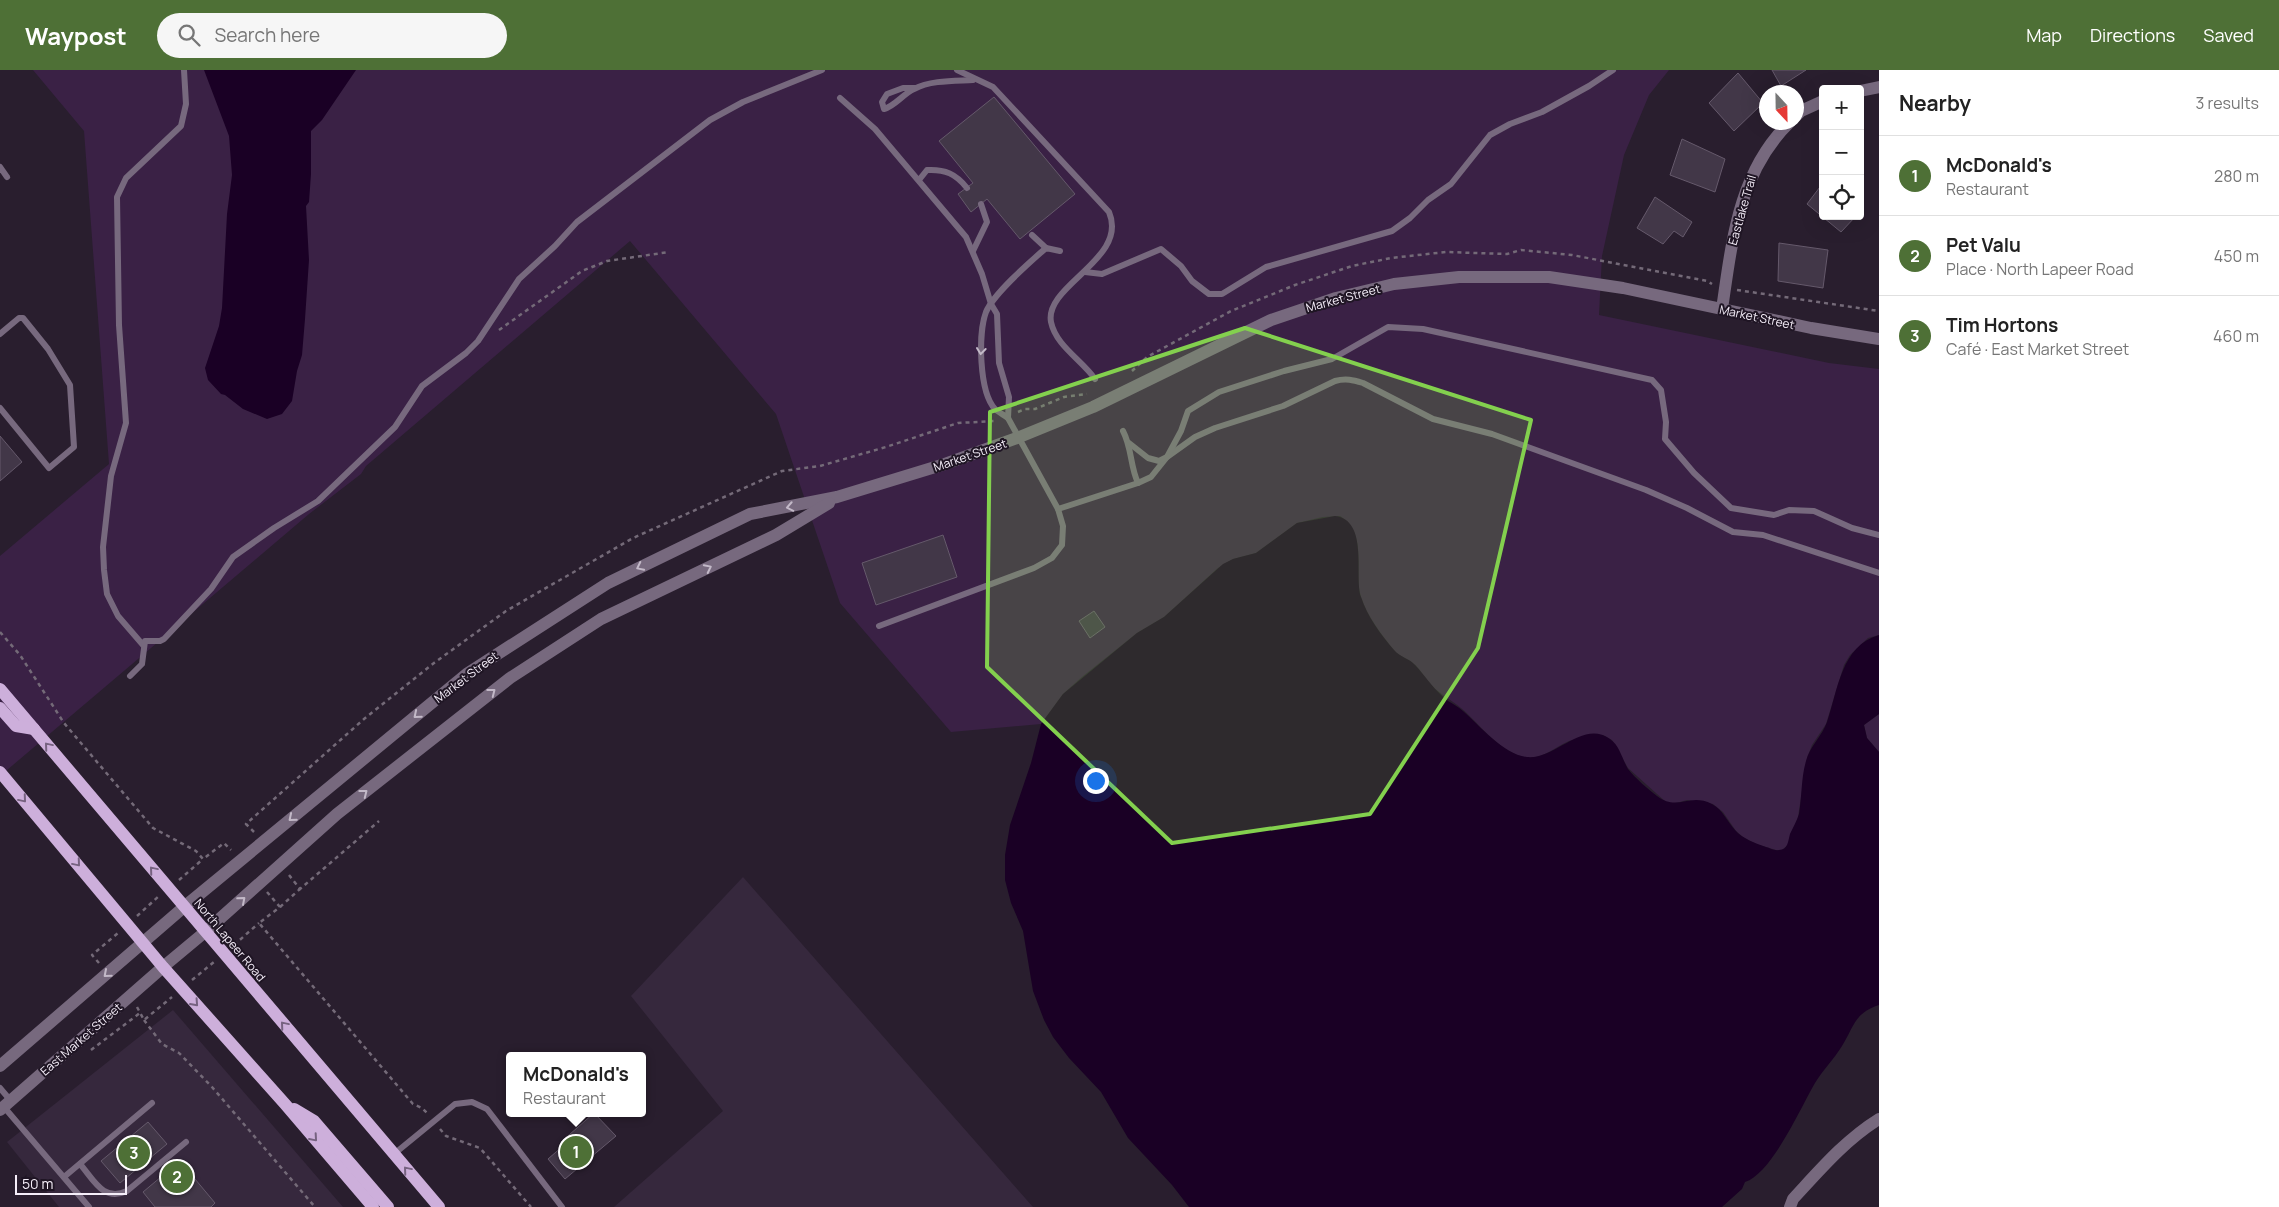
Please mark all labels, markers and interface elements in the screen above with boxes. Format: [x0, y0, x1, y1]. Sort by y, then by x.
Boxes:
search box [157, 13, 507, 58]
text: Waypost [25, 19, 127, 52]
icon: search [175, 21, 203, 49]
text: Search here [215, 22, 320, 48]
text: Map [2026, 23, 2062, 47]
text: Directions [2090, 23, 2175, 47]
text: Saved [2203, 23, 2254, 47]
north arrow [1759, 85, 1804, 130]
map controls [1819, 85, 1864, 220]
button: + [1819, 85, 1864, 130]
text: Nearby [1899, 89, 1971, 117]
text: 3 results [2196, 92, 2259, 114]
button: − [1819, 130, 1864, 175]
text: McDonald's [1946, 152, 2052, 178]
text: 1 [1911, 165, 1919, 187]
text: 280 m [2214, 165, 2259, 187]
street label: Eastlake Trail [1724, 173, 1760, 247]
button: locate [1819, 175, 1864, 220]
text: Restaurant [1946, 178, 2029, 200]
text: Pet Valu [1946, 232, 2021, 258]
text: 2 [1910, 245, 1920, 267]
text: 450 m [2214, 245, 2259, 267]
text: Place · North Lapeer Road [1946, 258, 2134, 280]
street label: Market Street [1304, 280, 1382, 316]
street label: Market Street [1718, 301, 1796, 333]
text: Tim Hortons [1946, 312, 2058, 338]
text: 3 [1910, 325, 1920, 347]
text: 460 m [2213, 325, 2259, 347]
text: Café · East Market Street [1946, 338, 2129, 360]
one-way arrow [976, 347, 987, 355]
street label: Market Street [931, 434, 1009, 475]
one-way arrow [785, 501, 794, 511]
one-way arrow [636, 561, 645, 571]
one-way arrow [702, 564, 711, 574]
street label: Market Street [430, 647, 502, 707]
one-way arrow [486, 690, 495, 698]
one-way arrow [414, 709, 423, 718]
one-way arrow [45, 743, 53, 752]
your location [1083, 768, 1109, 794]
one-way arrow [358, 791, 367, 799]
one-way arrow [17, 793, 25, 802]
one-way arrow [289, 813, 298, 822]
one-way arrow [71, 858, 80, 867]
one-way arrow [150, 867, 158, 876]
street label: North Lapeer Road [190, 895, 270, 985]
one-way arrow [236, 897, 245, 906]
one-way arrow [103, 968, 112, 977]
one-way arrow [189, 998, 198, 1007]
street label: East Market Street [36, 999, 126, 1079]
one-way arrow [281, 1022, 290, 1031]
popup [506, 1052, 646, 1117]
text: McDonald's [523, 1061, 629, 1087]
text: Restaurant [523, 1087, 606, 1109]
one-way arrow [309, 1133, 318, 1142]
pin: 1 [560, 1133, 592, 1171]
pin: 3 [118, 1134, 150, 1172]
pin: 2 [161, 1158, 193, 1196]
one-way arrow [404, 1166, 413, 1175]
scale bar [15, 1172, 128, 1195]
text: 50 m [22, 1174, 53, 1193]

